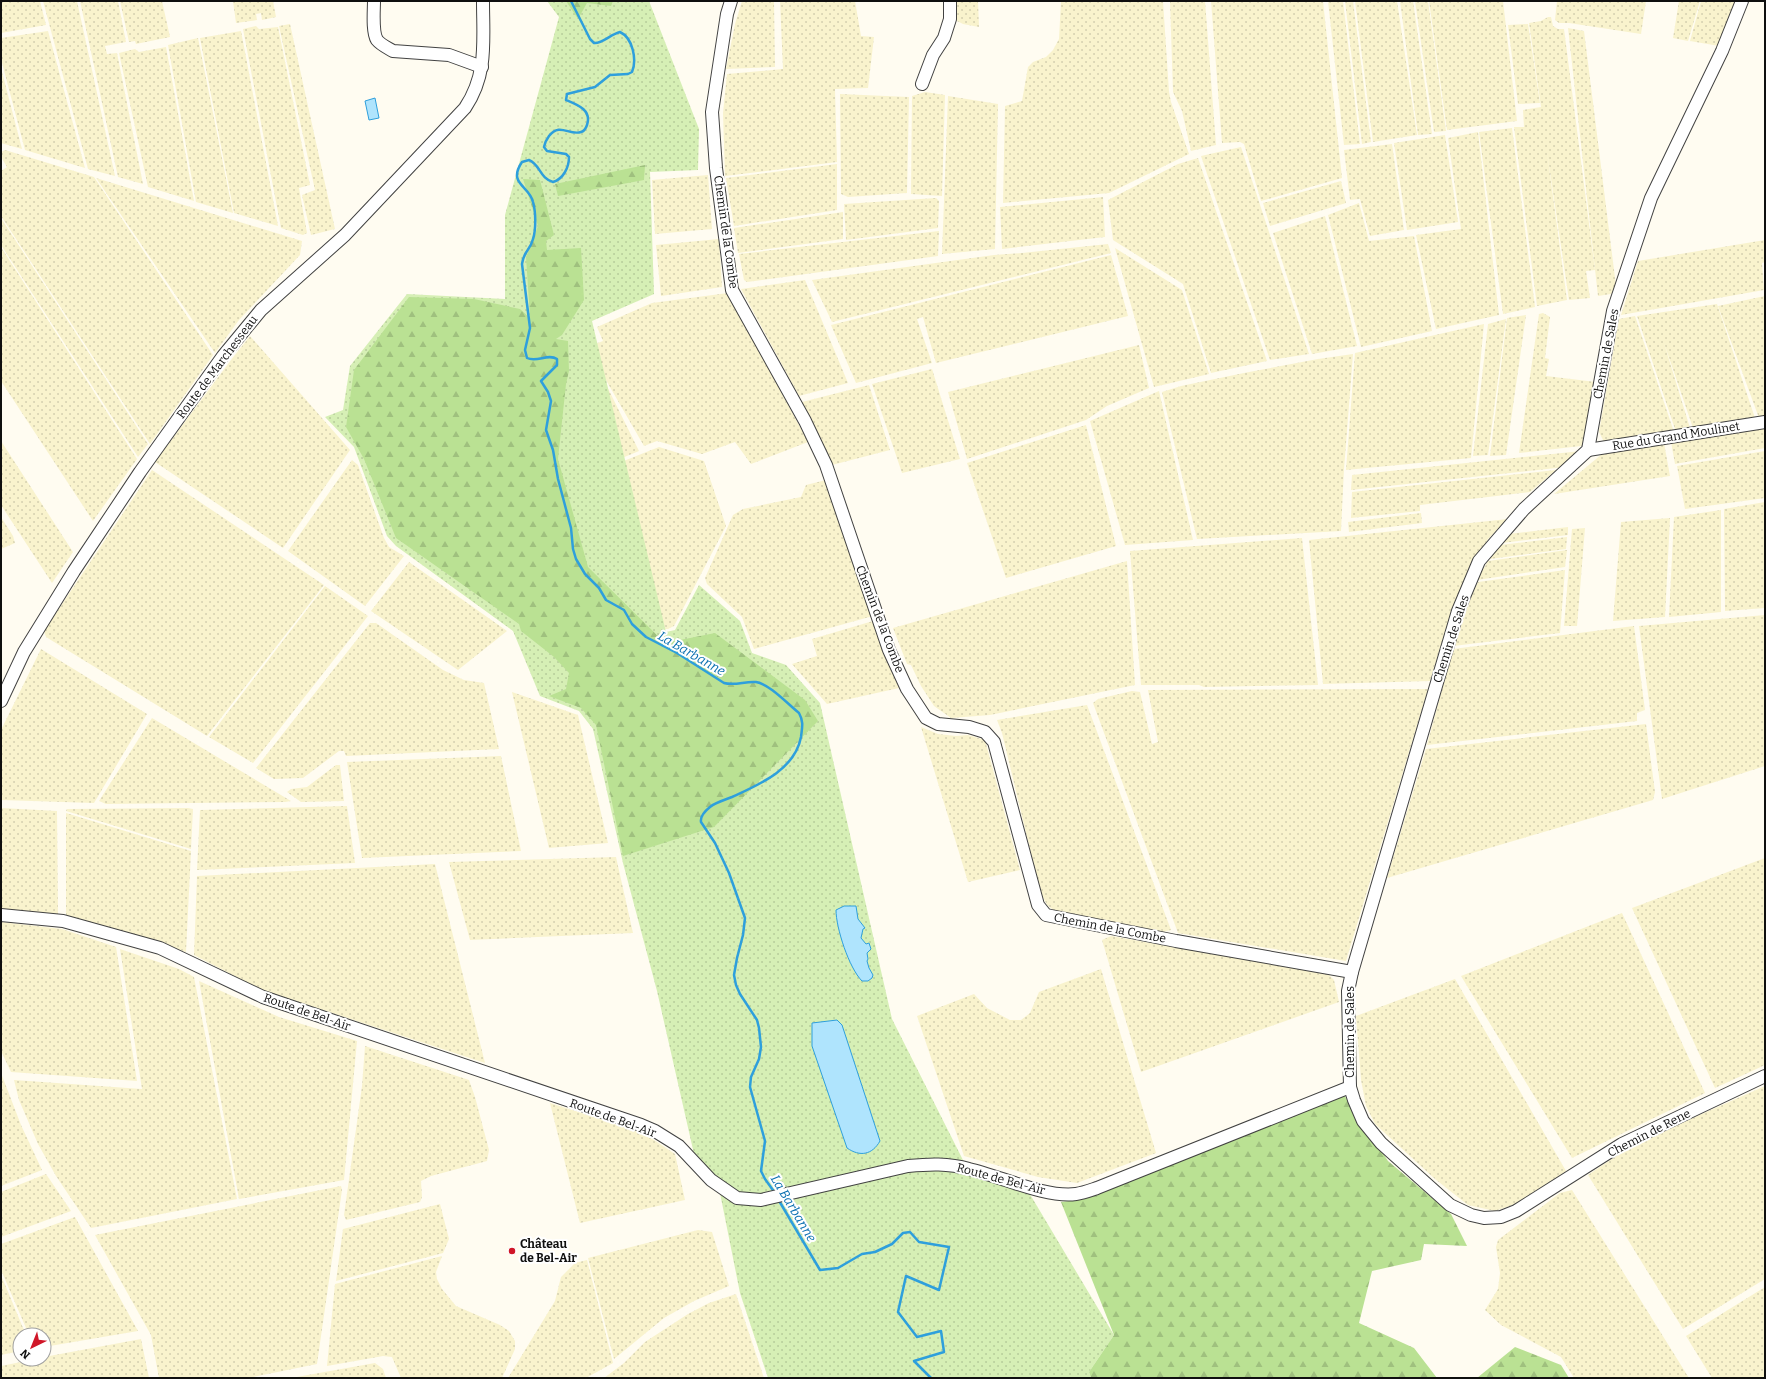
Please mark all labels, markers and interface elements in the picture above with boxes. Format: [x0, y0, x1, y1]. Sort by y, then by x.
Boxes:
street label: Chemin de la Combe [711, 175, 741, 289]
street label: Chemin de Sales [1590, 307, 1622, 400]
street label: Route de Marchesseau [174, 312, 261, 421]
street label: Rue du Grand Moulinet [1611, 419, 1741, 453]
street label: Chemin de la Combe [853, 563, 907, 675]
street label: Chemin de Sales [1430, 593, 1472, 685]
water label: La Barbanne [655, 628, 728, 679]
street label: Chemin de la Combe [1053, 910, 1167, 946]
street label: Chemin de Sales [1343, 986, 1357, 1078]
street label: Route de Bel-Air [262, 991, 353, 1034]
street label: Route de Bel-Air [568, 1096, 659, 1140]
street label: Chemin de Rene [1605, 1106, 1693, 1160]
street label: Route de Bel-Air [955, 1160, 1047, 1198]
water label: La Barbanne [768, 1172, 820, 1245]
place label: Château de Bel-Air [520, 1237, 577, 1265]
marker: Château de Bel-Air [507, 1246, 517, 1256]
north arrow [12, 1327, 52, 1367]
text: N [18, 1346, 33, 1362]

